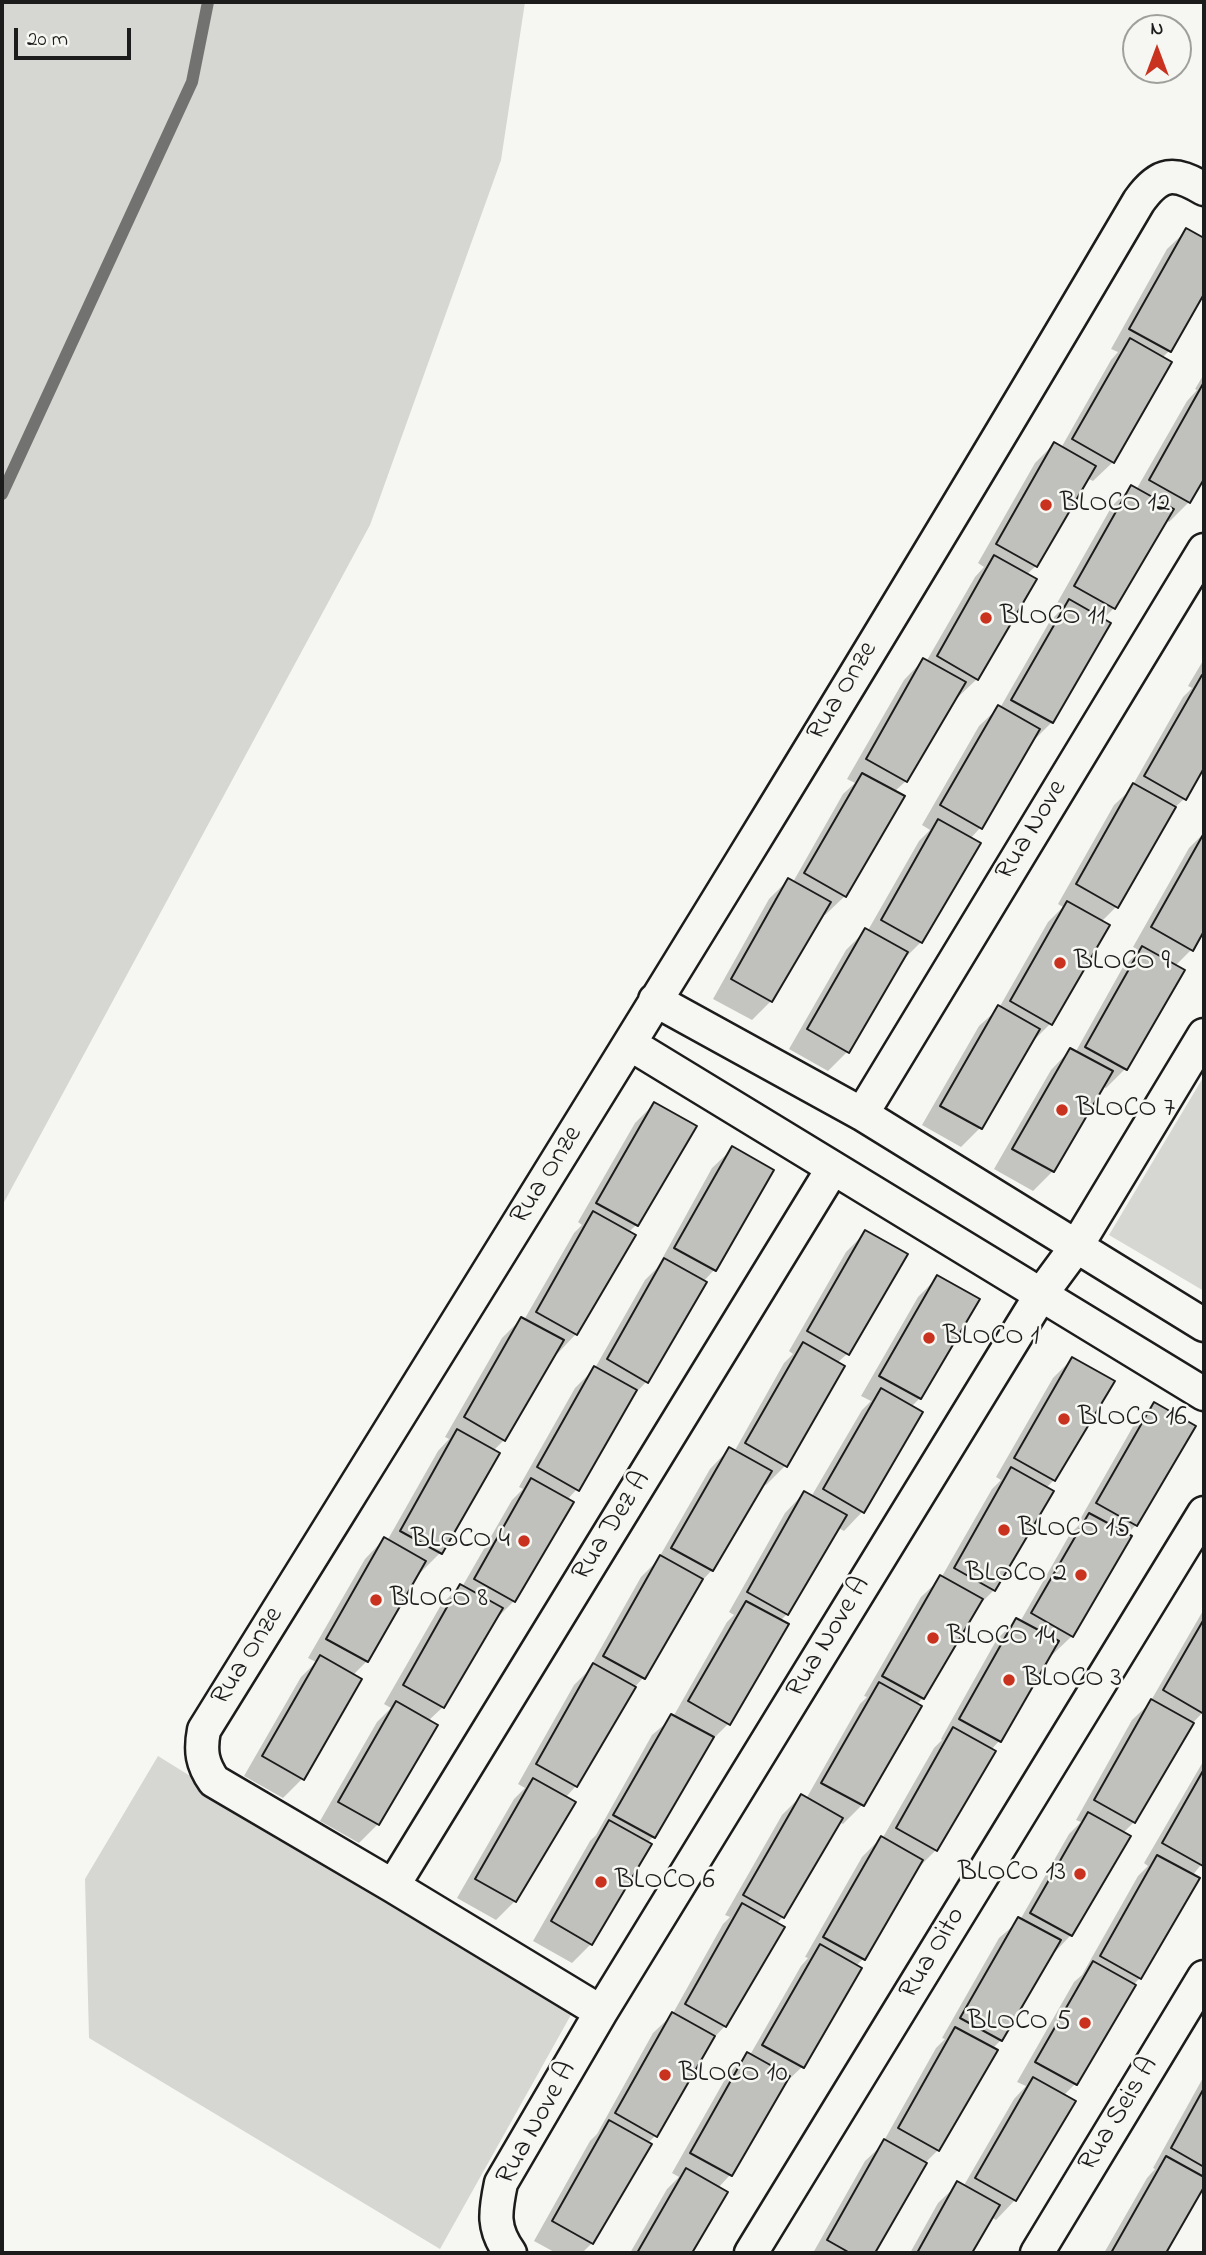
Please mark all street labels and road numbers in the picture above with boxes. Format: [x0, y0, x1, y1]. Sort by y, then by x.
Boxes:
street label: Rua Onze [801, 636, 887, 748]
street label: Rua Nove [990, 775, 1076, 887]
street label: Rua Onze [505, 1120, 591, 1232]
street label: Rua Dez A [566, 1466, 660, 1588]
street label: Rua Nove A [781, 1571, 879, 1705]
street label: Rua Onze [206, 1601, 292, 1713]
street label: Rua Oito [894, 1902, 974, 2006]
street label: Rua Seis A [1073, 2052, 1167, 2178]
street label: Rua Nove A [490, 2057, 586, 2191]

